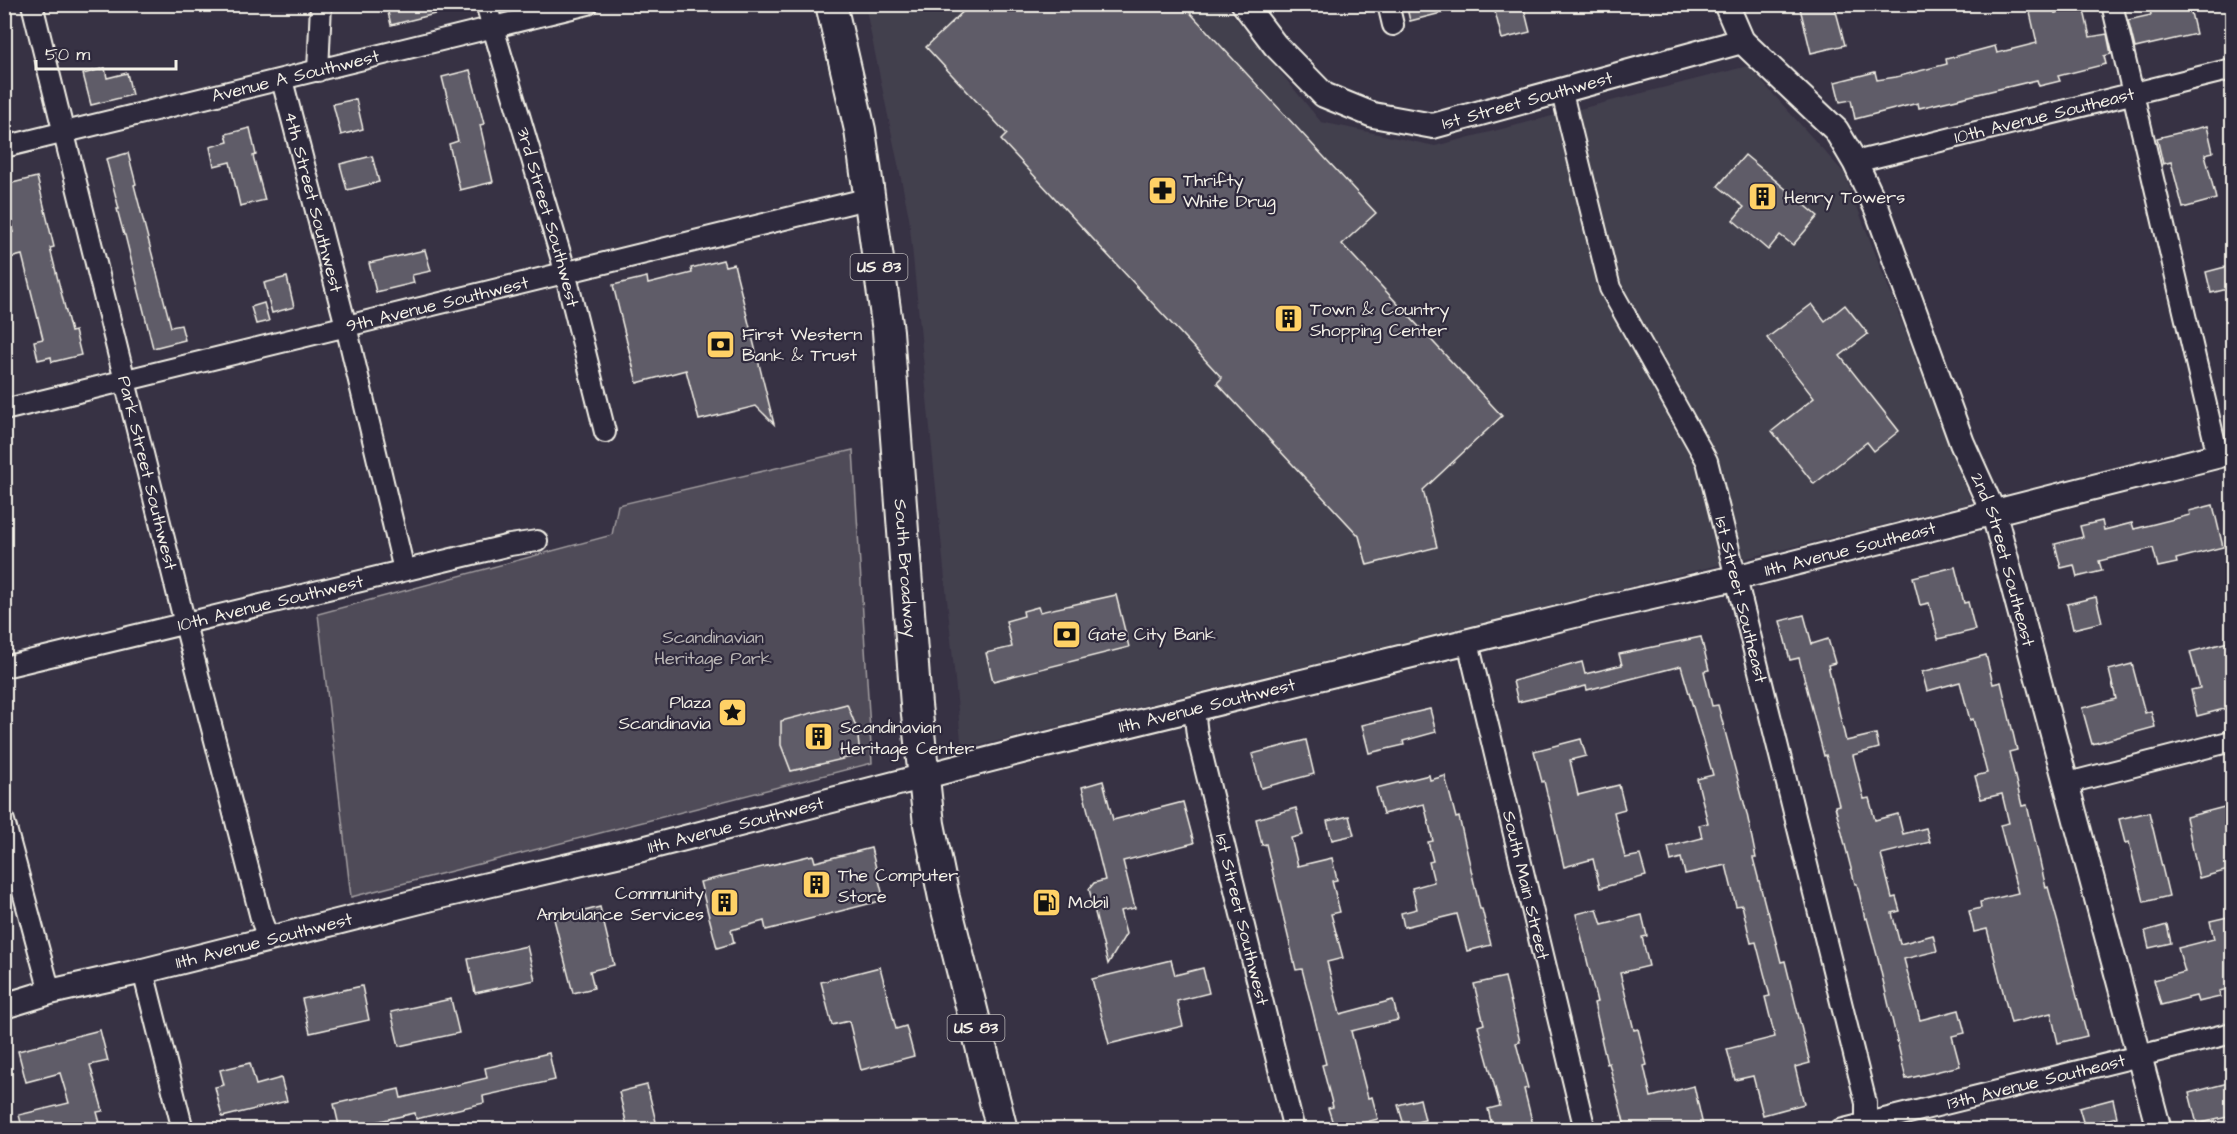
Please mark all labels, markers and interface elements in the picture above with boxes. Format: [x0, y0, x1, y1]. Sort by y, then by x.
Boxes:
scale bar [36, 33, 176, 71]
text: 50 m [45, 42, 90, 67]
street label: Avenue A Southwest [209, 43, 383, 108]
street label: 1st Street Southwest [1439, 64, 1616, 136]
street label: 10th Avenue Southeast [1951, 81, 2138, 150]
street label: 4th Street Southwest [278, 109, 349, 296]
street label: 3rd Street Southwest [511, 124, 586, 310]
place label: Thrifty White Drug [1183, 168, 1276, 215]
pharmacy icon: Thrifty White Drug [1146, 174, 1178, 206]
building icon: Henry Towers [1747, 181, 1779, 213]
place label: Henry Towers [1784, 185, 1905, 211]
road number: US 83 [850, 254, 908, 280]
street label: 9th Avenue Southwest [343, 269, 532, 338]
place label: Town & Country Shopping Center [1310, 297, 1450, 344]
building icon: Town & Country Shopping Center [1273, 303, 1305, 335]
place label: First Western Bank & Trust [742, 322, 862, 368]
bank icon: First Western Bank & Trust [705, 328, 737, 360]
street label: Park Street Southwest [112, 373, 184, 573]
street label: 2nd Street Southeast [1964, 469, 2042, 650]
street label: South Broadway [888, 498, 923, 639]
street label: 1st Street Southeast [1709, 514, 1774, 686]
street label: 11th Avenue Southeast [1762, 515, 1939, 583]
street label: 10th Avenue Southwest [175, 568, 367, 637]
bank icon: Gate City Bank [1051, 618, 1083, 650]
place label: Gate City Bank [1088, 622, 1216, 648]
park label: Scandinavian Heritage Park [654, 625, 772, 672]
street label: 11th Avenue Southwest [1116, 671, 1299, 739]
place label: Plaza Scandinavia [619, 690, 711, 736]
place icon: Plaza Scandinavia [716, 696, 748, 728]
place label: Scandinavian Heritage Center [840, 715, 974, 762]
building icon: Scandinavian Heritage Center [803, 721, 835, 753]
street label: 11th Avenue Southwest [645, 790, 827, 860]
street label: South Main Street [1496, 808, 1556, 963]
street label: 1st Street Southwest [1209, 831, 1276, 1009]
place label: The Computer Store [838, 863, 958, 909]
building icon: The Computer Store [801, 869, 833, 901]
place label: Community Ambulance Services [536, 881, 704, 927]
fuel station icon: Mobil [1031, 886, 1063, 918]
building icon: Community Ambulance Services [709, 887, 741, 919]
place label: Mobil [1068, 890, 1109, 915]
street label: 11th Avenue Southwest [173, 906, 356, 975]
road number: US 83 [948, 1015, 1004, 1041]
street label: 13th Avenue Southeast [1944, 1047, 2129, 1116]

